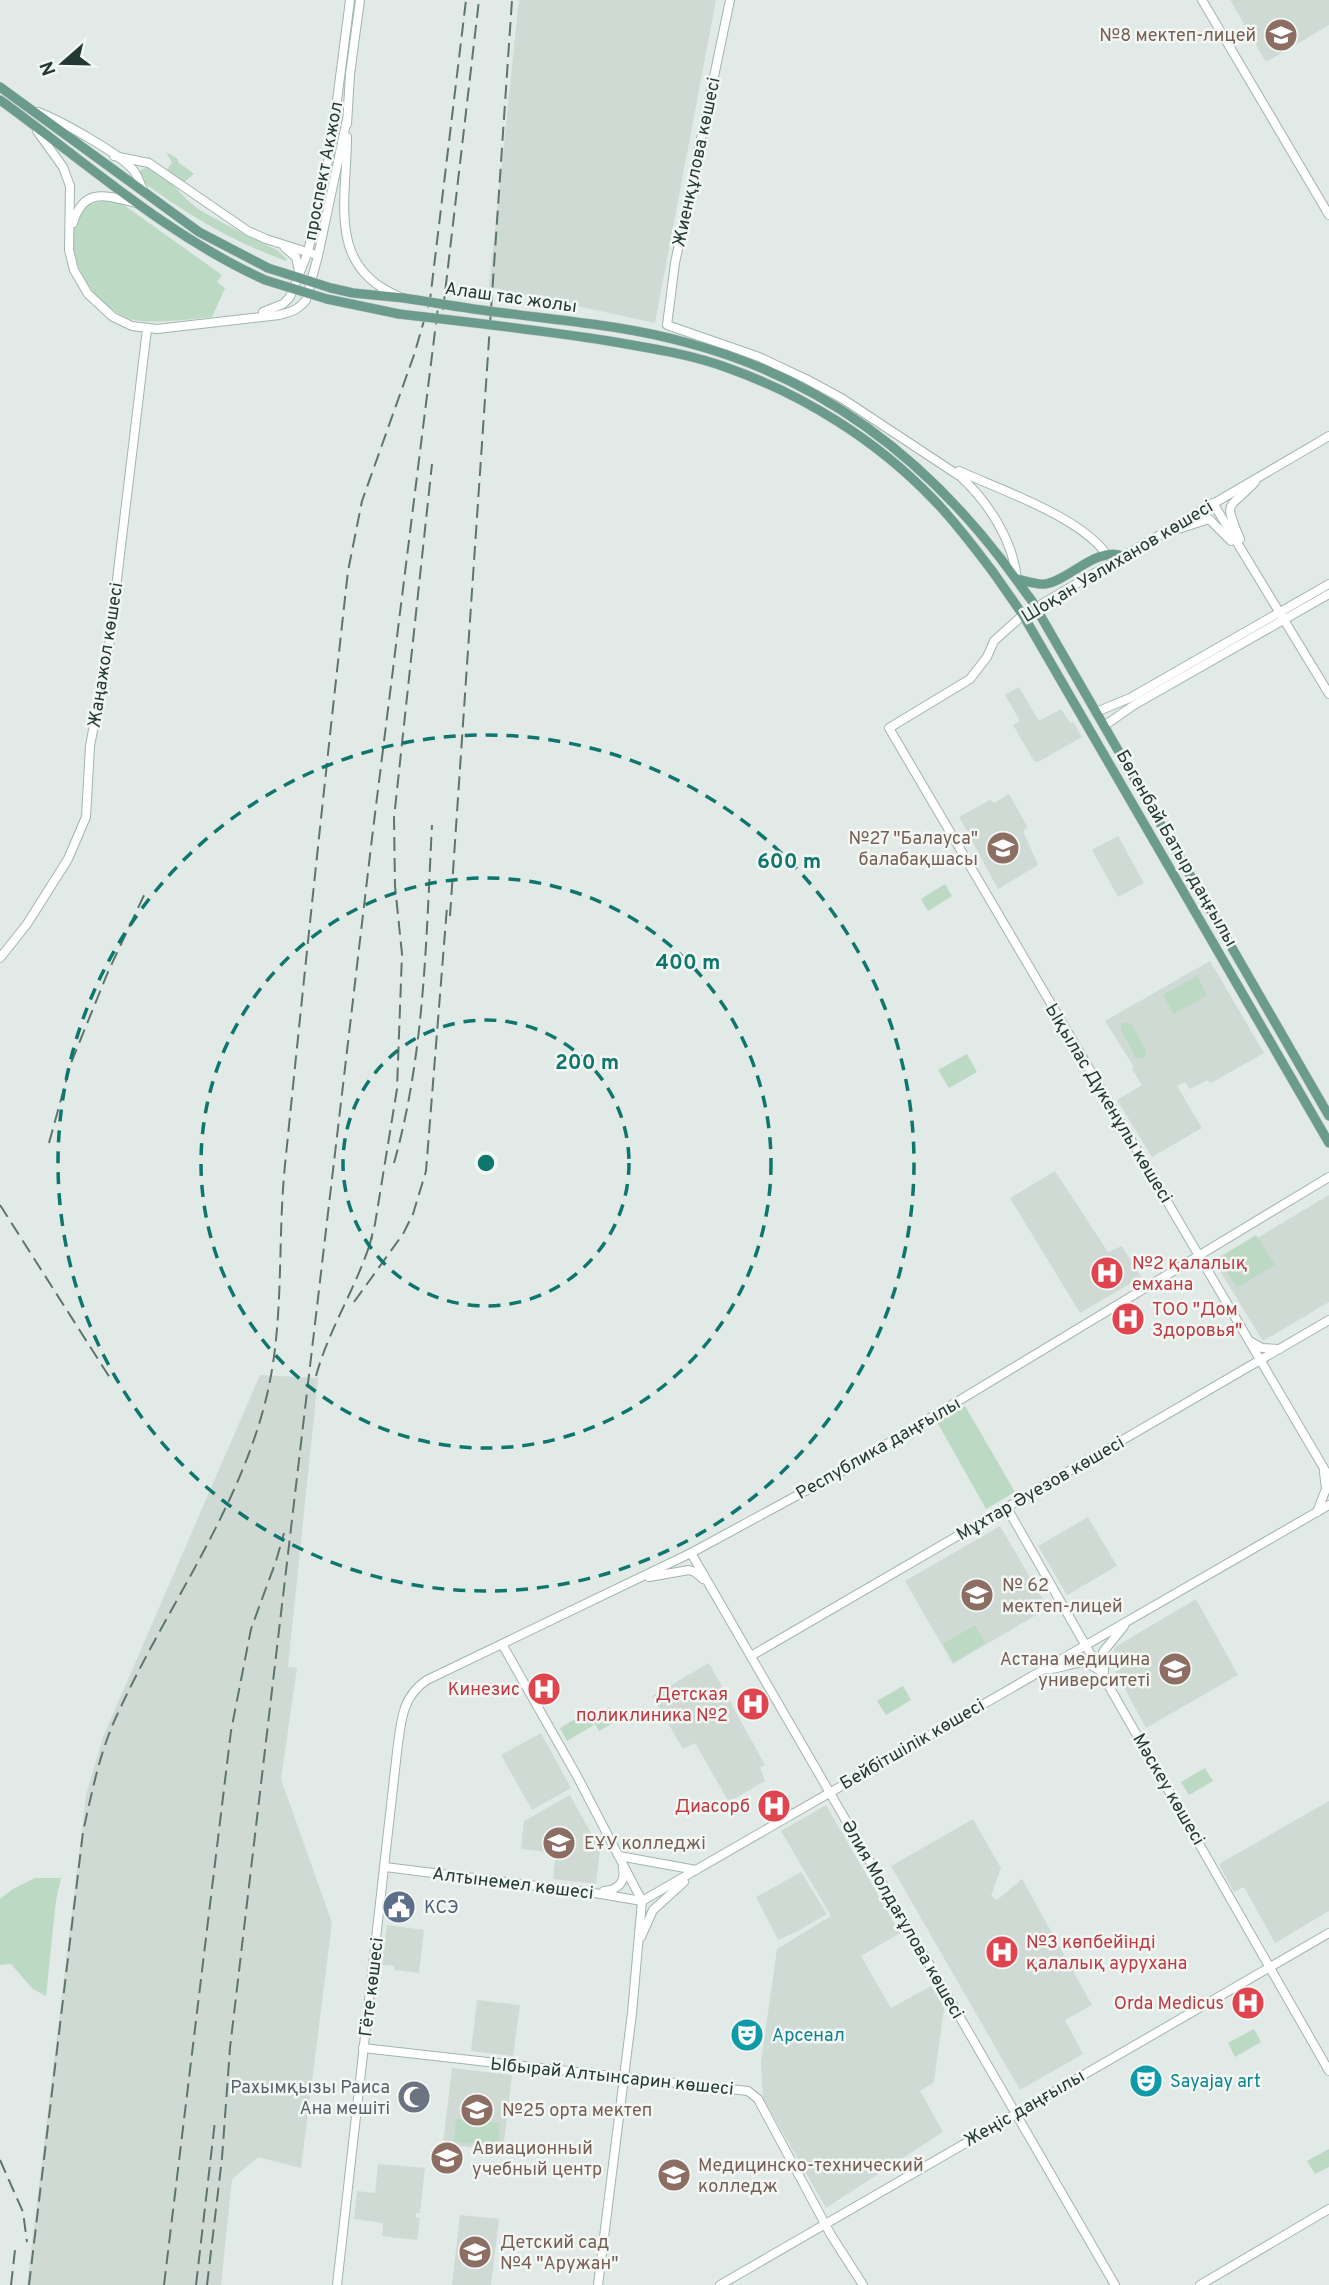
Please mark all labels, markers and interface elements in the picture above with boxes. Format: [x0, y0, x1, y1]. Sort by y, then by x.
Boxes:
school or university icon: №8 мектеп-лицей [1262, 16, 1300, 54]
place label: №8 мектеп-лицей [1099, 25, 1256, 48]
north arrow [28, 28, 98, 98]
text: N [35, 58, 63, 79]
street label: Жиенқұлова көшесі [668, 75, 727, 249]
street label: проспект Акжол [300, 100, 349, 243]
street label: Алаш тас жолы [443, 278, 578, 319]
street label: Шоқан Уәлиханов көшесі [1018, 496, 1218, 629]
street label: Жаңажол көшесі [84, 581, 129, 730]
street label: Бөгенбай Батыр даңғылы [1110, 746, 1242, 951]
place label: №27 "Балауса" балабақшасы [849, 828, 978, 872]
school or university icon: №27 "Балауса" балабақшасы [984, 829, 1022, 867]
text: 600 m [757, 849, 821, 876]
text: 400 m [656, 950, 720, 977]
street label: Ықылас Дүкенұлы көшесі [1039, 1000, 1176, 1208]
text: 200 m [555, 1050, 619, 1077]
centre of rings [474, 1151, 498, 1175]
place label: №2 қалалық емхана [1132, 1253, 1247, 1297]
hospital icon: №2 қалалық емхана [1088, 1254, 1126, 1292]
place label: ТОО "Дом Здоровья" [1152, 1299, 1242, 1343]
hospital icon: ТОО "Дом Здоровья" [1109, 1300, 1147, 1338]
street label: Республика даңғылы [792, 1393, 965, 1506]
street label: Мұхтар Әуезов көшесі [953, 1432, 1129, 1547]
place label: № 62 мектеп-лицей [1002, 1575, 1123, 1619]
school or university icon: № 62 мектеп-лицей [958, 1576, 996, 1614]
place label: Астана медицина университеті [1000, 1649, 1150, 1693]
school or university icon: Астана медицина университеті [1156, 1650, 1194, 1688]
hospital icon: Кинезис [525, 1670, 563, 1708]
place label: Кинезис [448, 1679, 520, 1702]
place label: Детская поликлиника №2 [576, 1684, 728, 1728]
hospital icon: Детская поликлиника №2 [734, 1685, 772, 1723]
street label: Бейбітшілік көшесі [836, 1695, 989, 1796]
street label: Мәскеу көшесі [1126, 1730, 1209, 1850]
hospital icon: Диасорб [755, 1787, 793, 1825]
place label: Диасорб [675, 1796, 750, 1819]
street label: Әлия Молдағұлова көшесі [835, 1816, 968, 2024]
school or university icon: ЕҰУ колледжі [540, 1824, 578, 1862]
place label: ЕҰУ колледжі [584, 1833, 706, 1856]
street label: Алтынемел көшесі [431, 1863, 595, 1906]
public building icon: КСЭ [380, 1888, 418, 1926]
place label: КСЭ [424, 1897, 459, 1920]
place label: №3 көпбейінді қалалық аурухана [1026, 1932, 1187, 1976]
hospital icon: №3 көпбейінді қалалық аурухана [983, 1933, 1021, 1971]
street label: Гёте көшесі [355, 1936, 390, 2038]
hospital icon: Orda Medicus [1229, 1984, 1267, 2022]
place label: Orda Medicus [1114, 1993, 1224, 2016]
theatre icon: Арсенал [728, 2016, 766, 2054]
place label: Арсенал [772, 2025, 845, 2048]
street label: Ыбырай Алтынсарин көшесі [489, 2053, 735, 2102]
theatre icon: Sayajay аrt [1127, 2062, 1165, 2100]
street label: Жеңіс даңғылы [960, 2065, 1089, 2153]
place label: Sayajay аrt [1170, 2071, 1261, 2094]
place label: Рахымқызы Раиса Ана мешіті [230, 2077, 390, 2121]
mosque icon: Рахымқызы Раиса Ана мешіті [395, 2078, 433, 2116]
school or university icon: №25 орта мектеп [458, 2091, 496, 2129]
place label: №25 орта мектеп [502, 2100, 652, 2123]
place label: Авиационный учебный центр [472, 2138, 602, 2182]
school or university icon: Авиационный учебный центр [428, 2139, 466, 2177]
place label: Медицинско-технический колледж [698, 2155, 924, 2199]
school or university icon: Медицинско-технический колледж [655, 2156, 693, 2194]
place label: Детский сад №4 "Аружан" [500, 2232, 618, 2276]
school or university icon: Детский сад №4 "Аружан" [456, 2233, 494, 2271]

